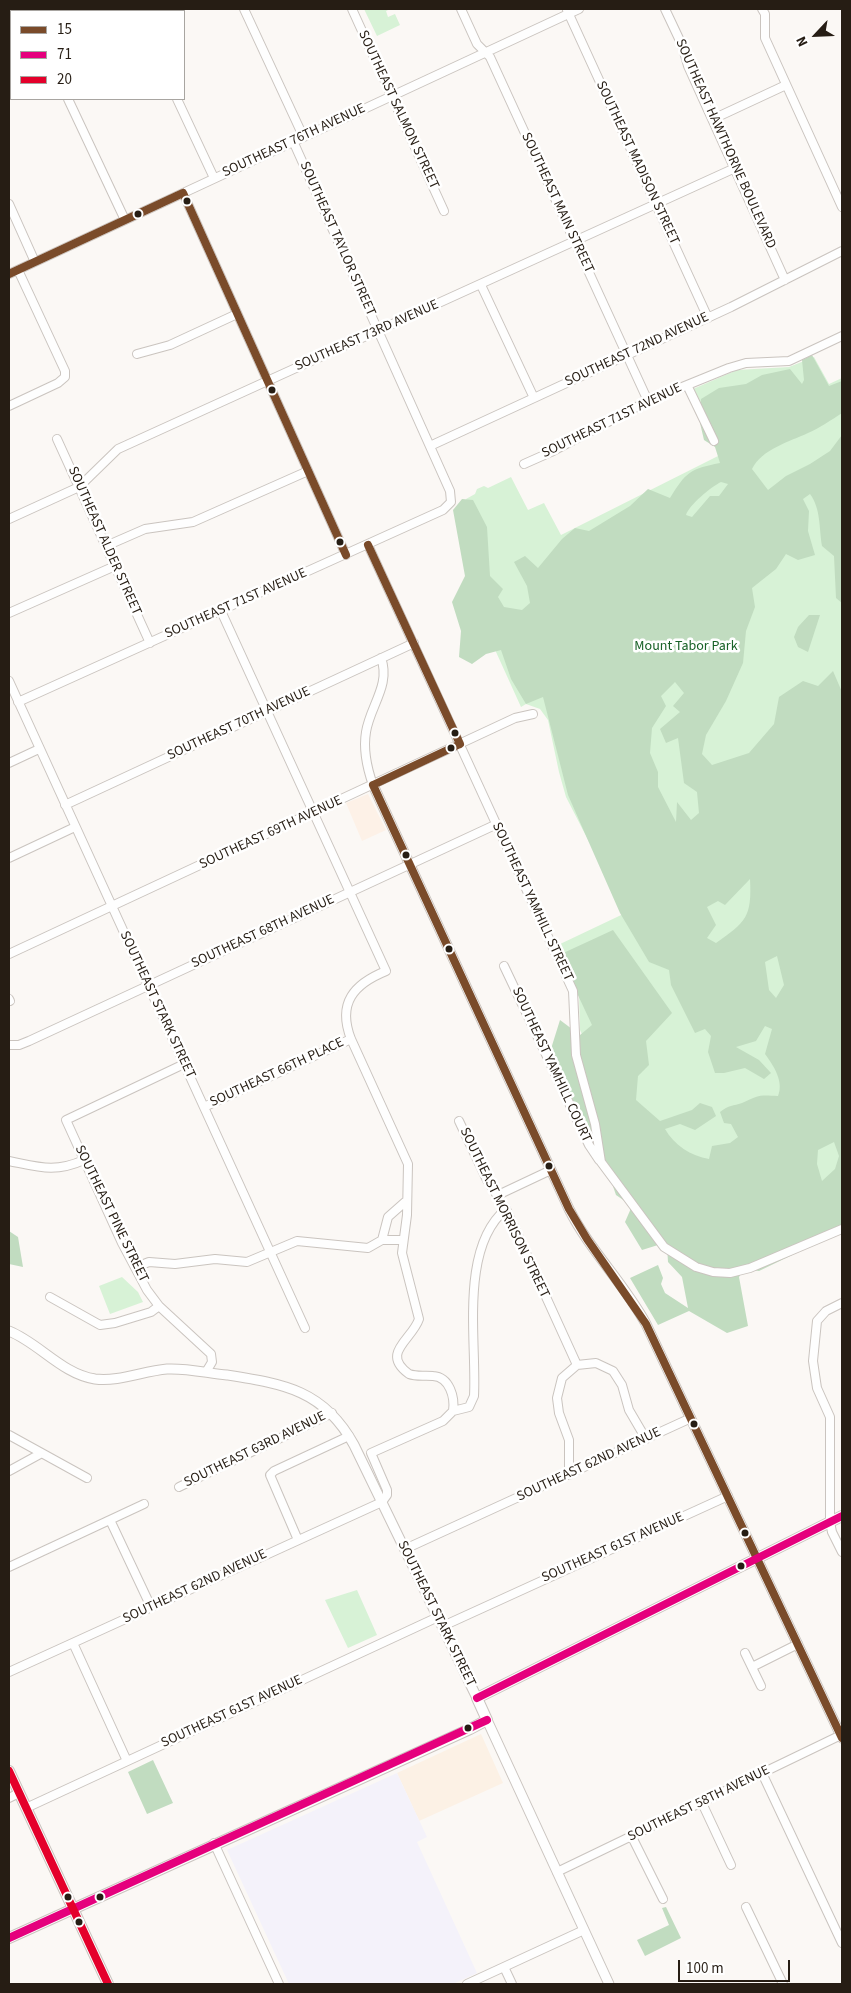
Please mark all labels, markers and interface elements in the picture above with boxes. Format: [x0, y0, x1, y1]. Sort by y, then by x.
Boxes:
legend [10, 10, 185, 100]
north arrow [791, 10, 841, 60]
text: 15 [57, 19, 72, 40]
street label: SOUTHEAST SALMON STREET [354, 28, 442, 192]
text: N [791, 33, 813, 50]
street label: SOUTHEAST HAWTHORNE BOULEVARD [671, 37, 779, 251]
text: 71 [57, 44, 72, 65]
text: 20 [57, 69, 72, 90]
street label: SOUTHEAST MADISON STREET [592, 79, 682, 247]
street label: SOUTHEAST 76TH AVENUE [220, 100, 368, 182]
street label: SOUTHEAST MAIN STREET [517, 130, 597, 276]
street label: SOUTHEAST TAYLOR STREET [295, 159, 379, 319]
unlabelled marker [182, 196, 192, 206]
unlabelled marker [133, 209, 143, 219]
street label: SOUTHEAST 73RD AVENUE [292, 297, 442, 375]
street label: SOUTHEAST 72ND AVENUE [562, 309, 712, 391]
street label: SOUTHEAST 71ST AVENUE [539, 380, 685, 462]
unlabelled marker [267, 385, 277, 395]
street label: SOUTHEAST ALDER STREET [64, 464, 144, 618]
unlabelled marker [335, 537, 345, 547]
street label: SOUTHEAST 71ST AVENUE [162, 565, 310, 643]
park label: Mount Tabor Park [634, 639, 738, 655]
street label: SOUTHEAST 70TH AVENUE [165, 683, 313, 765]
unlabelled marker [450, 728, 460, 738]
unlabelled marker [446, 743, 456, 753]
street label: SOUTHEAST 69TH AVENUE [197, 792, 345, 874]
street label: SOUTHEAST YAMHILL STREET [488, 820, 576, 984]
unlabelled marker [401, 850, 411, 860]
street label: SOUTHEAST 68TH AVENUE [189, 891, 337, 973]
street label: SOUTHEAST STARK STREET [115, 929, 199, 1081]
unlabelled marker [444, 944, 454, 954]
street label: SOUTHEAST YAMHILL COURT [508, 985, 594, 1145]
street label: SOUTHEAST 66TH PLACE [207, 1035, 347, 1111]
street label: SOUTHEAST MORRISON STREET [455, 1125, 553, 1301]
street label: SOUTHEAST PINE STREET [70, 1143, 152, 1285]
unlabelled marker [544, 1161, 554, 1171]
street label: SOUTHEAST 63RD AVENUE [181, 1408, 329, 1492]
unlabelled marker [689, 1419, 699, 1429]
street label: SOUTHEAST 62ND AVENUE [514, 1424, 664, 1506]
street label: SOUTHEAST 61ST AVENUE [539, 1509, 687, 1587]
unlabelled marker [740, 1528, 750, 1538]
street label: SOUTHEAST STARK STREET [393, 1538, 479, 1690]
street label: SOUTHEAST 62ND AVENUE [120, 1546, 270, 1628]
unlabelled marker [736, 1561, 746, 1571]
street label: SOUTHEAST 61ST AVENUE [159, 1672, 305, 1752]
unlabelled marker [463, 1723, 473, 1733]
street label: SOUTHEAST 58TH AVENUE [625, 1762, 773, 1846]
unlabelled marker [63, 1892, 73, 1902]
unlabelled marker [95, 1892, 105, 1902]
unlabelled marker [74, 1917, 84, 1927]
scale bar [681, 1950, 794, 1982]
text: 100 m [686, 1958, 724, 1979]

